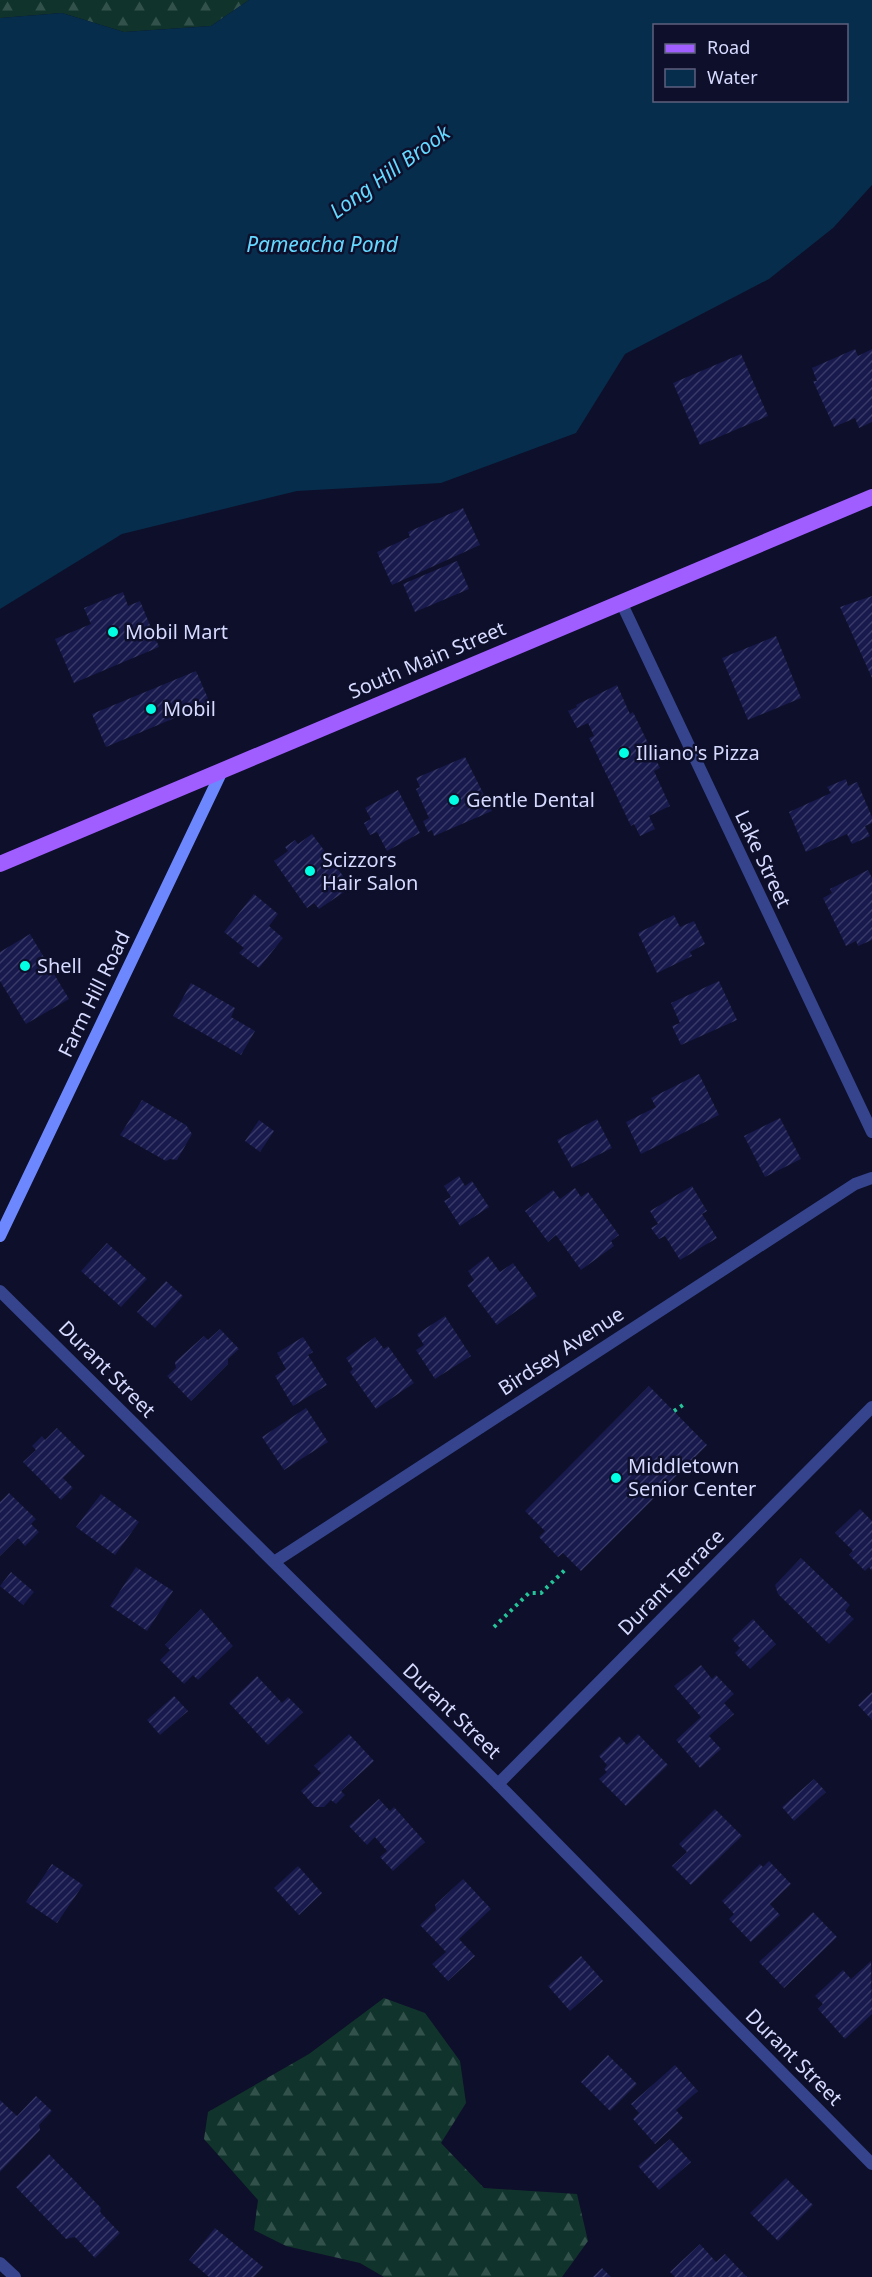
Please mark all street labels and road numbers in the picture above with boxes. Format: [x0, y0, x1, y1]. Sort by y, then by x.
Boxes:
street label: South Main Street [344, 614, 509, 705]
street label: Lake Street [729, 806, 798, 912]
street label: Farm Hill Road [51, 926, 136, 1061]
street label: Birdsey Avenue [493, 1300, 629, 1401]
street label: Durant Street [53, 1314, 162, 1423]
street label: Durant Terrace [612, 1523, 730, 1641]
street label: Durant Street [397, 1657, 507, 1764]
street label: Durant Street [740, 2002, 849, 2111]

